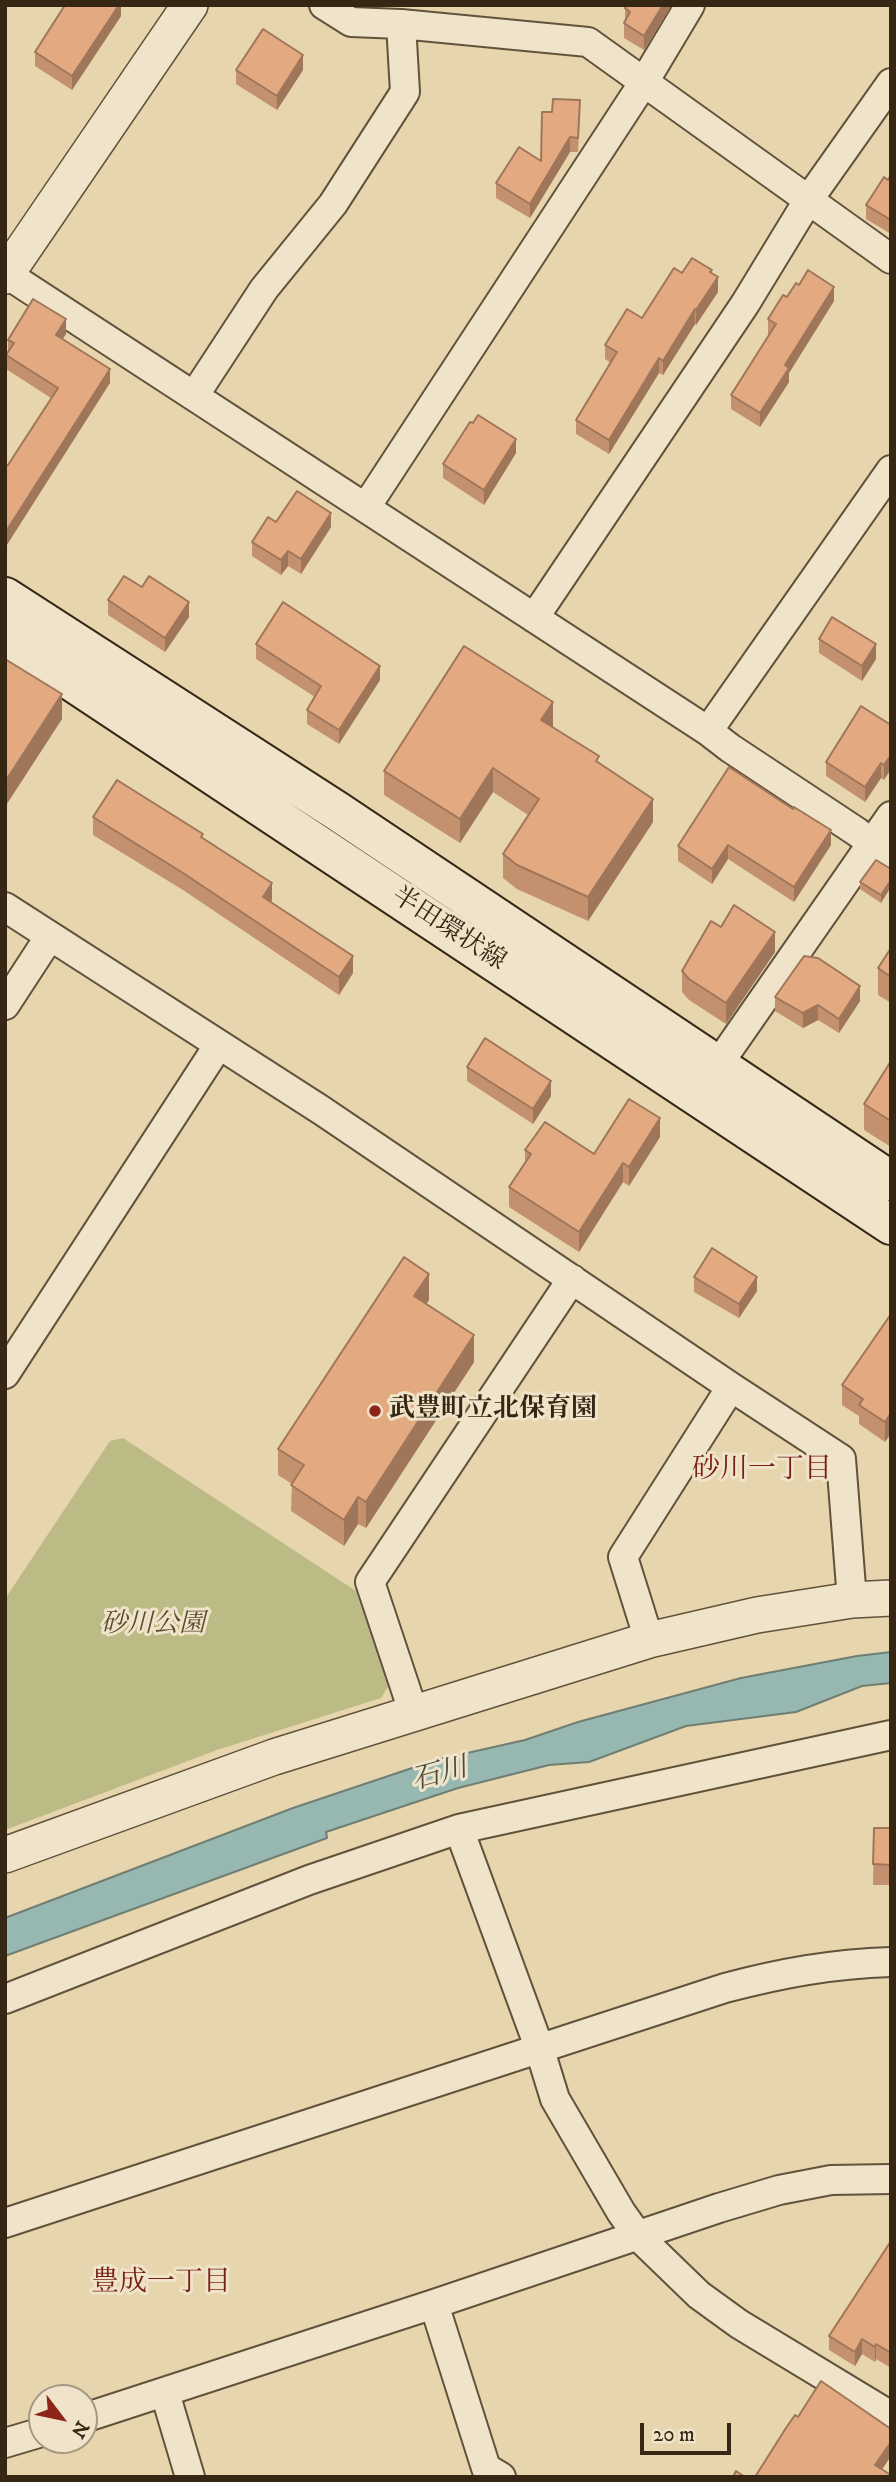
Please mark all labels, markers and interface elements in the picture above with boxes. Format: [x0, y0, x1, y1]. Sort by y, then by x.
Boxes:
street label: 半田環状線 [385, 882, 511, 978]
place label: 武豊町立北保育園 [389, 1395, 597, 1427]
marker: 武豊町立北保育園 [367, 1403, 383, 1419]
district label: 砂川一丁目 [692, 1454, 832, 1488]
park label: 砂川公園 [101, 1610, 205, 1642]
water label: 石川 [409, 1753, 471, 1799]
district label: 豊成一丁目 [91, 2267, 231, 2301]
north arrow [28, 2384, 98, 2454]
scale bar [644, 2408, 735, 2452]
text: N [66, 2417, 93, 2442]
text: 20 m [653, 2422, 695, 2448]

